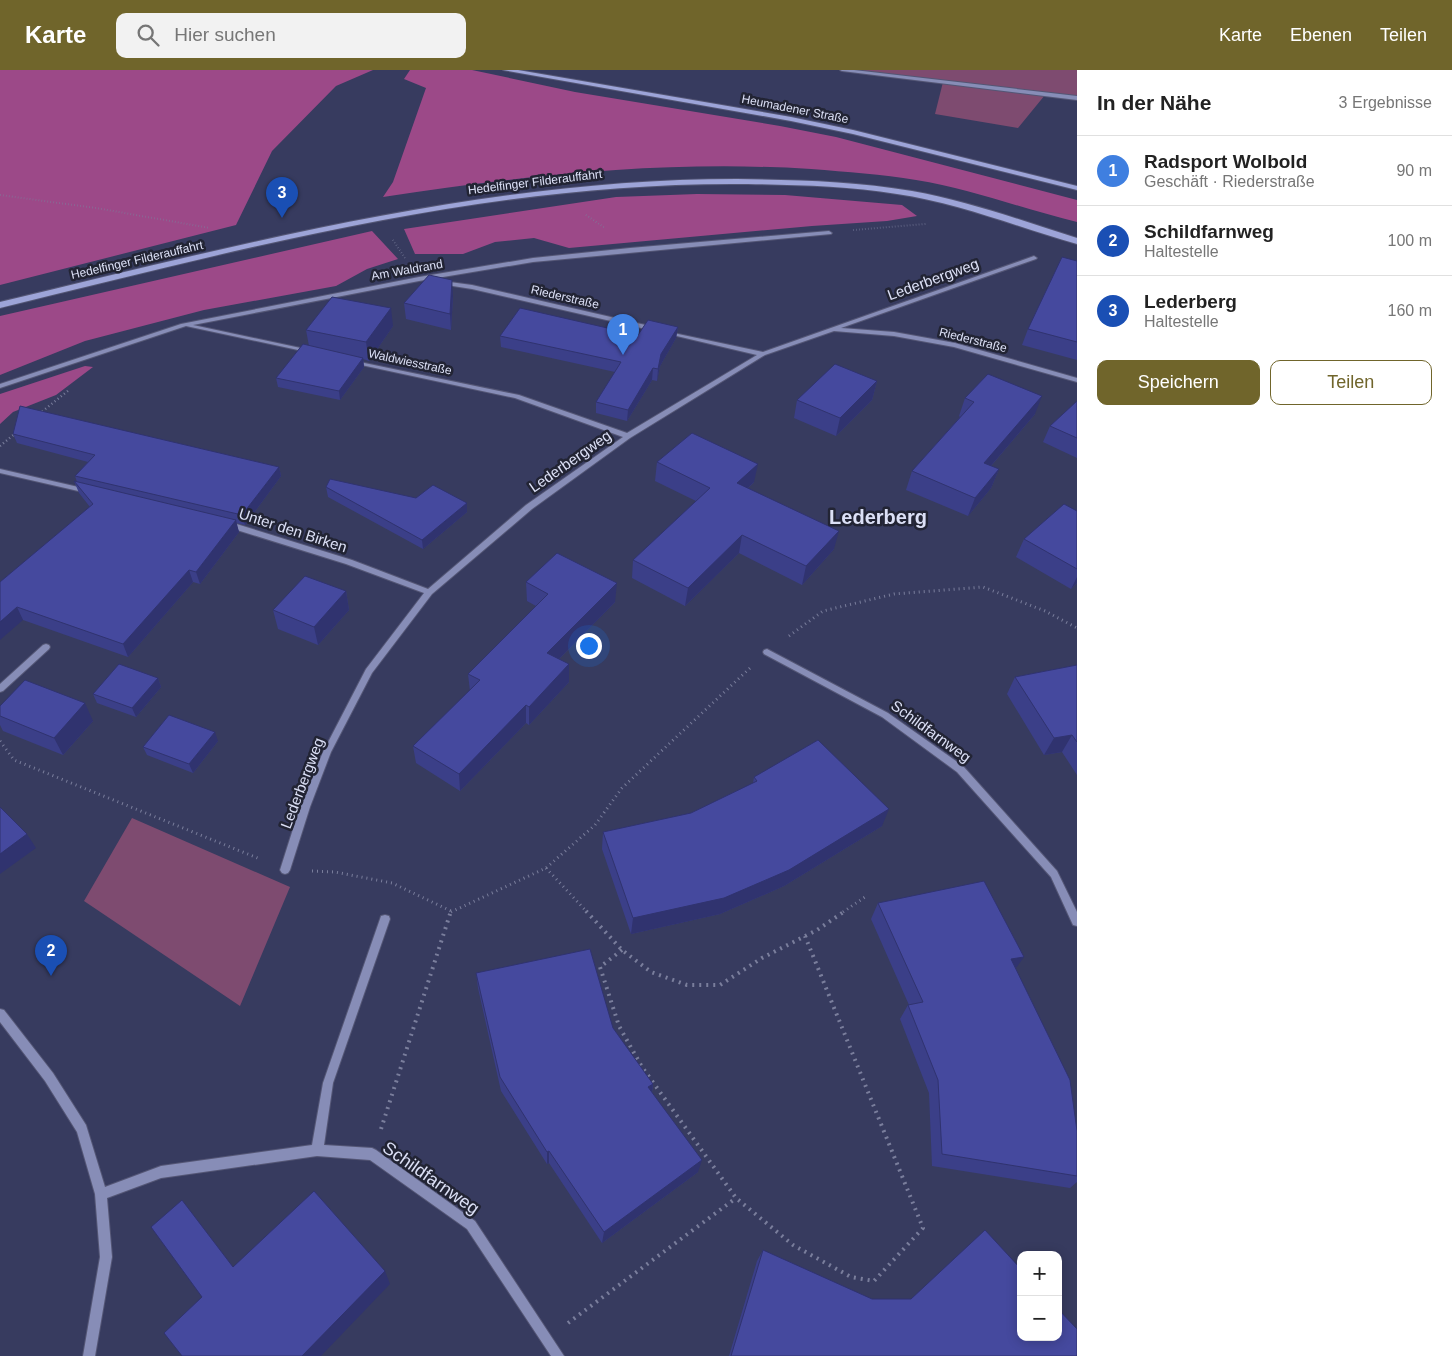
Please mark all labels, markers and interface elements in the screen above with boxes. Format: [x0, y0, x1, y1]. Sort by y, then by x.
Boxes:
search box [116, 13, 466, 58]
text: Karte [25, 21, 86, 48]
icon: search [134, 21, 162, 49]
text: Hier suchen [174, 24, 276, 45]
text: Karte [1219, 25, 1262, 45]
text: Ebenen [1290, 25, 1352, 45]
text: Teilen [1380, 25, 1427, 45]
text: In der Nähe [1097, 91, 1211, 114]
street label: Heumadener Straße [740, 92, 850, 126]
text: 3 Ergebnisse [1339, 94, 1432, 111]
text: Radsport Wolbold [1144, 151, 1307, 172]
text: 1 [1109, 162, 1117, 179]
text: 90 m [1396, 162, 1432, 179]
street label: Hedelfinger Filderauffahrt [467, 167, 604, 197]
text: Geschäft · Riederstraße [1144, 173, 1315, 190]
pin: 3 [266, 177, 298, 218]
text: Schildfarnweg [1144, 221, 1274, 242]
text: 2 [1109, 232, 1117, 249]
text: 100 m [1388, 232, 1432, 249]
street label: Hedelfinger Filderauffahrt [70, 238, 205, 282]
text: Haltestelle [1144, 243, 1219, 260]
street label: Lederbergweg [885, 255, 981, 303]
street label: Am Waldrand [370, 257, 444, 283]
street label: Riederstraße [530, 282, 601, 312]
text: Lederberg [1144, 291, 1237, 312]
text: 3 [1109, 302, 1117, 319]
text: 160 m [1388, 302, 1432, 319]
text: Haltestelle [1144, 313, 1219, 330]
pin: 1 [607, 314, 639, 355]
street label: Riederstraße [938, 325, 1009, 355]
street label: Waldwiesstraße [367, 346, 453, 378]
button: Speichern [1097, 360, 1260, 405]
button: Teilen [1270, 360, 1432, 405]
street label: Lederbergweg [526, 427, 614, 495]
street label: Unter den Birken [237, 505, 349, 555]
district label: Lederberg [829, 506, 927, 528]
your location [576, 633, 602, 659]
street label: Schildfarnweg [888, 696, 974, 766]
street label: Lederbergweg [277, 735, 327, 831]
pin: 2 [35, 935, 67, 976]
street label: Schildfarnweg [379, 1137, 483, 1219]
map controls [1017, 1251, 1062, 1341]
button: + [1017, 1251, 1062, 1296]
button: − [1017, 1296, 1062, 1341]

